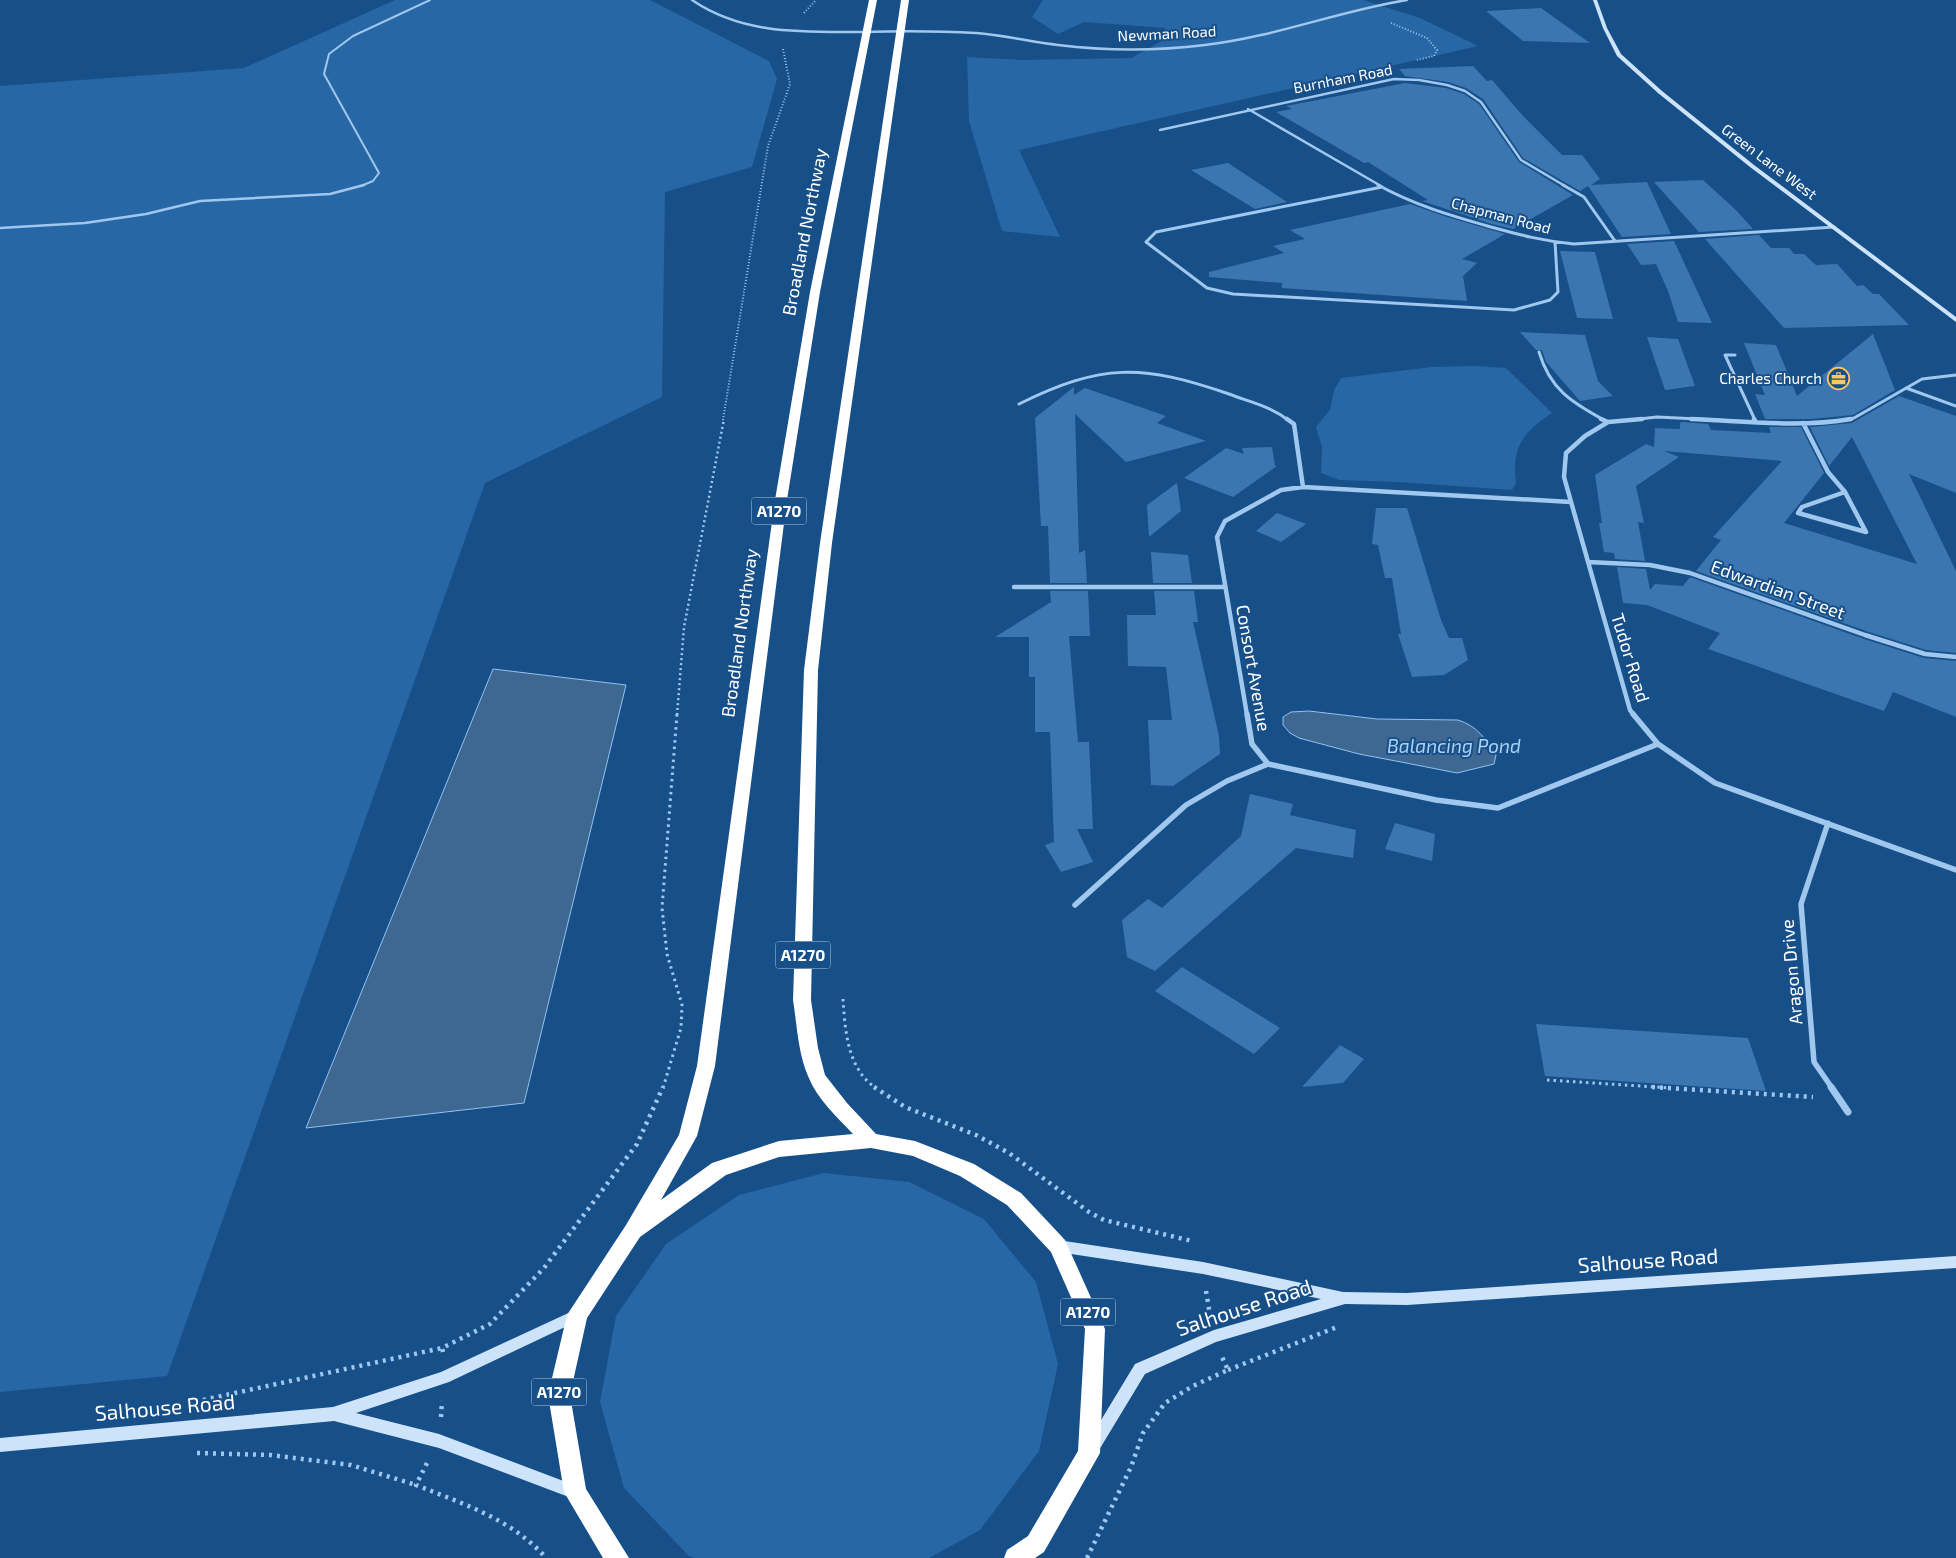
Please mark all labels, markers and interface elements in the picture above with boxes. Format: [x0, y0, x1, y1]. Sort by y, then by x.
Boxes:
street label: Newman Road [1117, 21, 1217, 45]
street label: Burnham Road [1292, 60, 1394, 96]
street label: Green Lane West [1718, 120, 1821, 203]
street label: Broadland Northway [777, 146, 831, 317]
street label: Chapman Road [1450, 193, 1553, 237]
office icon: Charles Church [1826, 367, 1850, 391]
place label: Charles Church [1719, 369, 1822, 387]
road number: A1270 [752, 498, 806, 524]
street label: Broadland Northway [716, 547, 762, 719]
street label: Edwardian Street [1708, 555, 1849, 624]
street label: Consort Avenue [1232, 603, 1276, 733]
street label: Tudor Road [1607, 611, 1655, 705]
water label: Balancing Pond [1387, 734, 1521, 757]
street label: Aragon Drive [1775, 918, 1807, 1026]
road number: A1270 [776, 942, 830, 968]
street label: Salhouse Road [1577, 1242, 1719, 1277]
street label: Salhouse Road [1173, 1273, 1314, 1340]
road number: A1270 [1060, 1298, 1116, 1325]
road number: A1270 [532, 1378, 586, 1405]
street label: Salhouse Road [94, 1388, 236, 1425]

